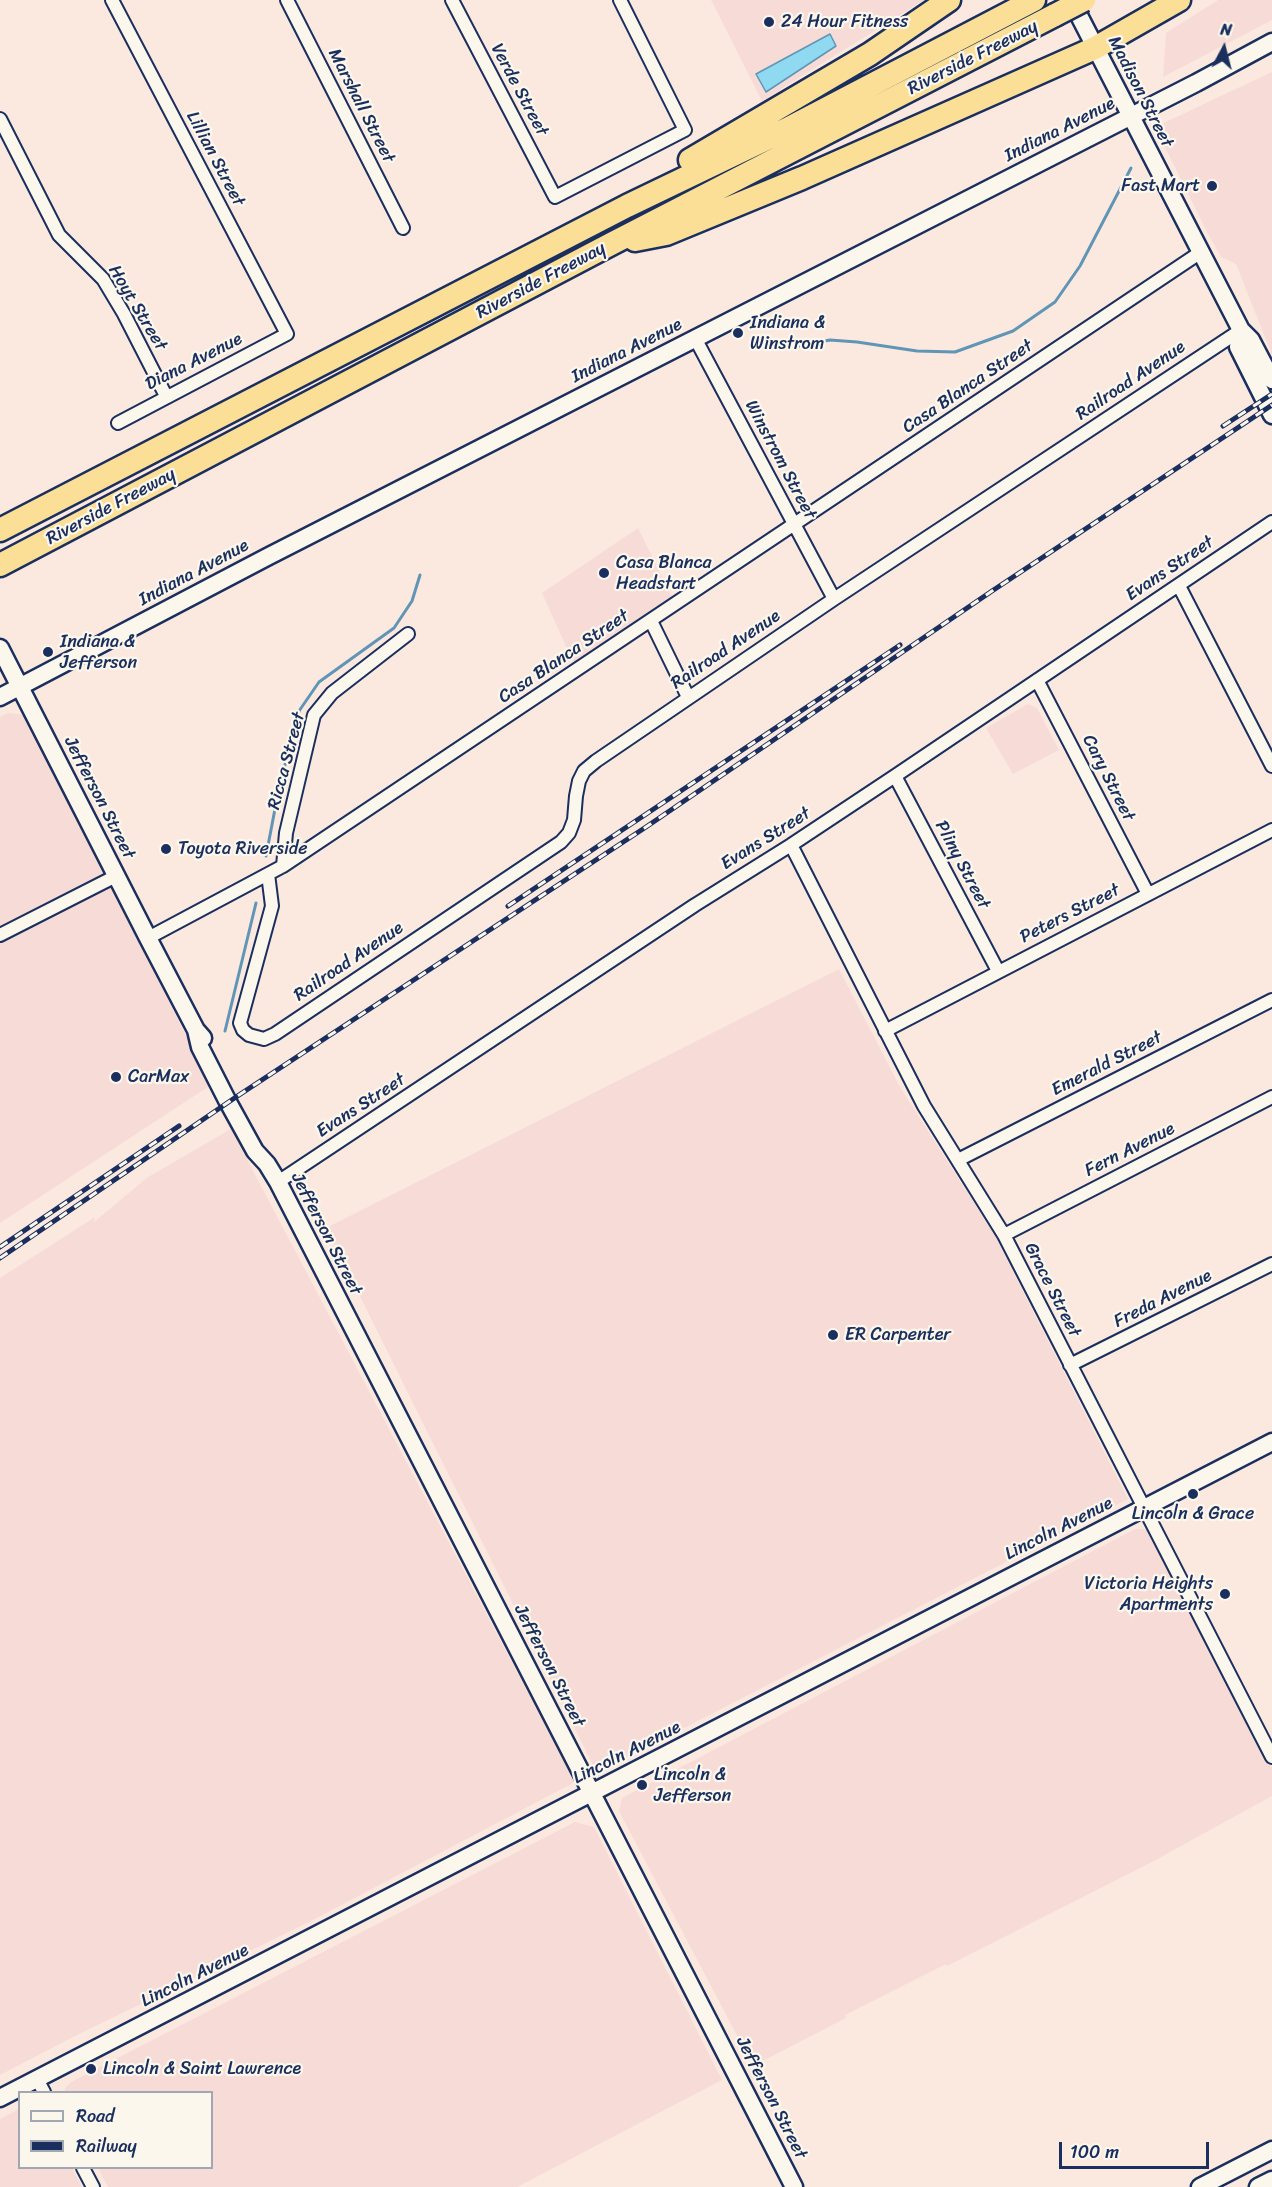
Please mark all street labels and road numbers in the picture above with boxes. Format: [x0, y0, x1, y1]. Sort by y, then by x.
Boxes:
street label: Riverside Freeway [904, 16, 1042, 100]
street label: Madison Street [1103, 33, 1177, 151]
street label: Verde Street [486, 40, 552, 140]
street label: Marshall Street [323, 45, 399, 167]
street label: Indiana Avenue [1001, 93, 1119, 167]
street label: Lillian Street [181, 108, 249, 210]
street label: Riverside Freeway [473, 238, 609, 324]
street label: Hoyt Street [103, 261, 171, 355]
street label: Indiana Avenue [568, 314, 686, 388]
street label: Diana Avenue [142, 328, 246, 396]
street label: Casa Blanca Street [899, 335, 1037, 439]
street label: Railroad Avenue [1072, 337, 1190, 425]
street label: Winstrom Street [740, 397, 820, 523]
street label: Riverside Freeway [43, 464, 179, 550]
street label: Evans Street [1122, 532, 1218, 606]
street label: Indiana Avenue [135, 535, 253, 611]
street label: Casa Blanca Street [495, 605, 633, 709]
street label: Railroad Avenue [667, 606, 785, 694]
street label: Ricca Street [264, 710, 310, 812]
street label: Cary Street [1077, 731, 1139, 825]
street label: Jefferson Street [59, 733, 139, 863]
street label: Evans Street [717, 803, 815, 875]
street label: Pliny Street [930, 817, 994, 913]
street label: Peters Street [1017, 880, 1123, 948]
street label: Railroad Avenue [290, 918, 408, 1006]
street label: Emerald Street [1048, 1027, 1166, 1101]
street label: Evans Street [313, 1069, 409, 1143]
street label: Fern Avenue [1081, 1118, 1179, 1182]
street label: Jefferson Street [286, 1169, 366, 1299]
street label: Grace Street [1019, 1239, 1085, 1341]
street label: Freda Avenue [1110, 1265, 1216, 1333]
street label: Lincoln Avenue [1001, 1493, 1117, 1565]
street label: Jefferson Street [509, 1601, 589, 1731]
street label: Lincoln Avenue [569, 1717, 685, 1789]
street label: Lincoln Avenue [137, 1940, 253, 2012]
street label: Jefferson Street [731, 2033, 811, 2163]

